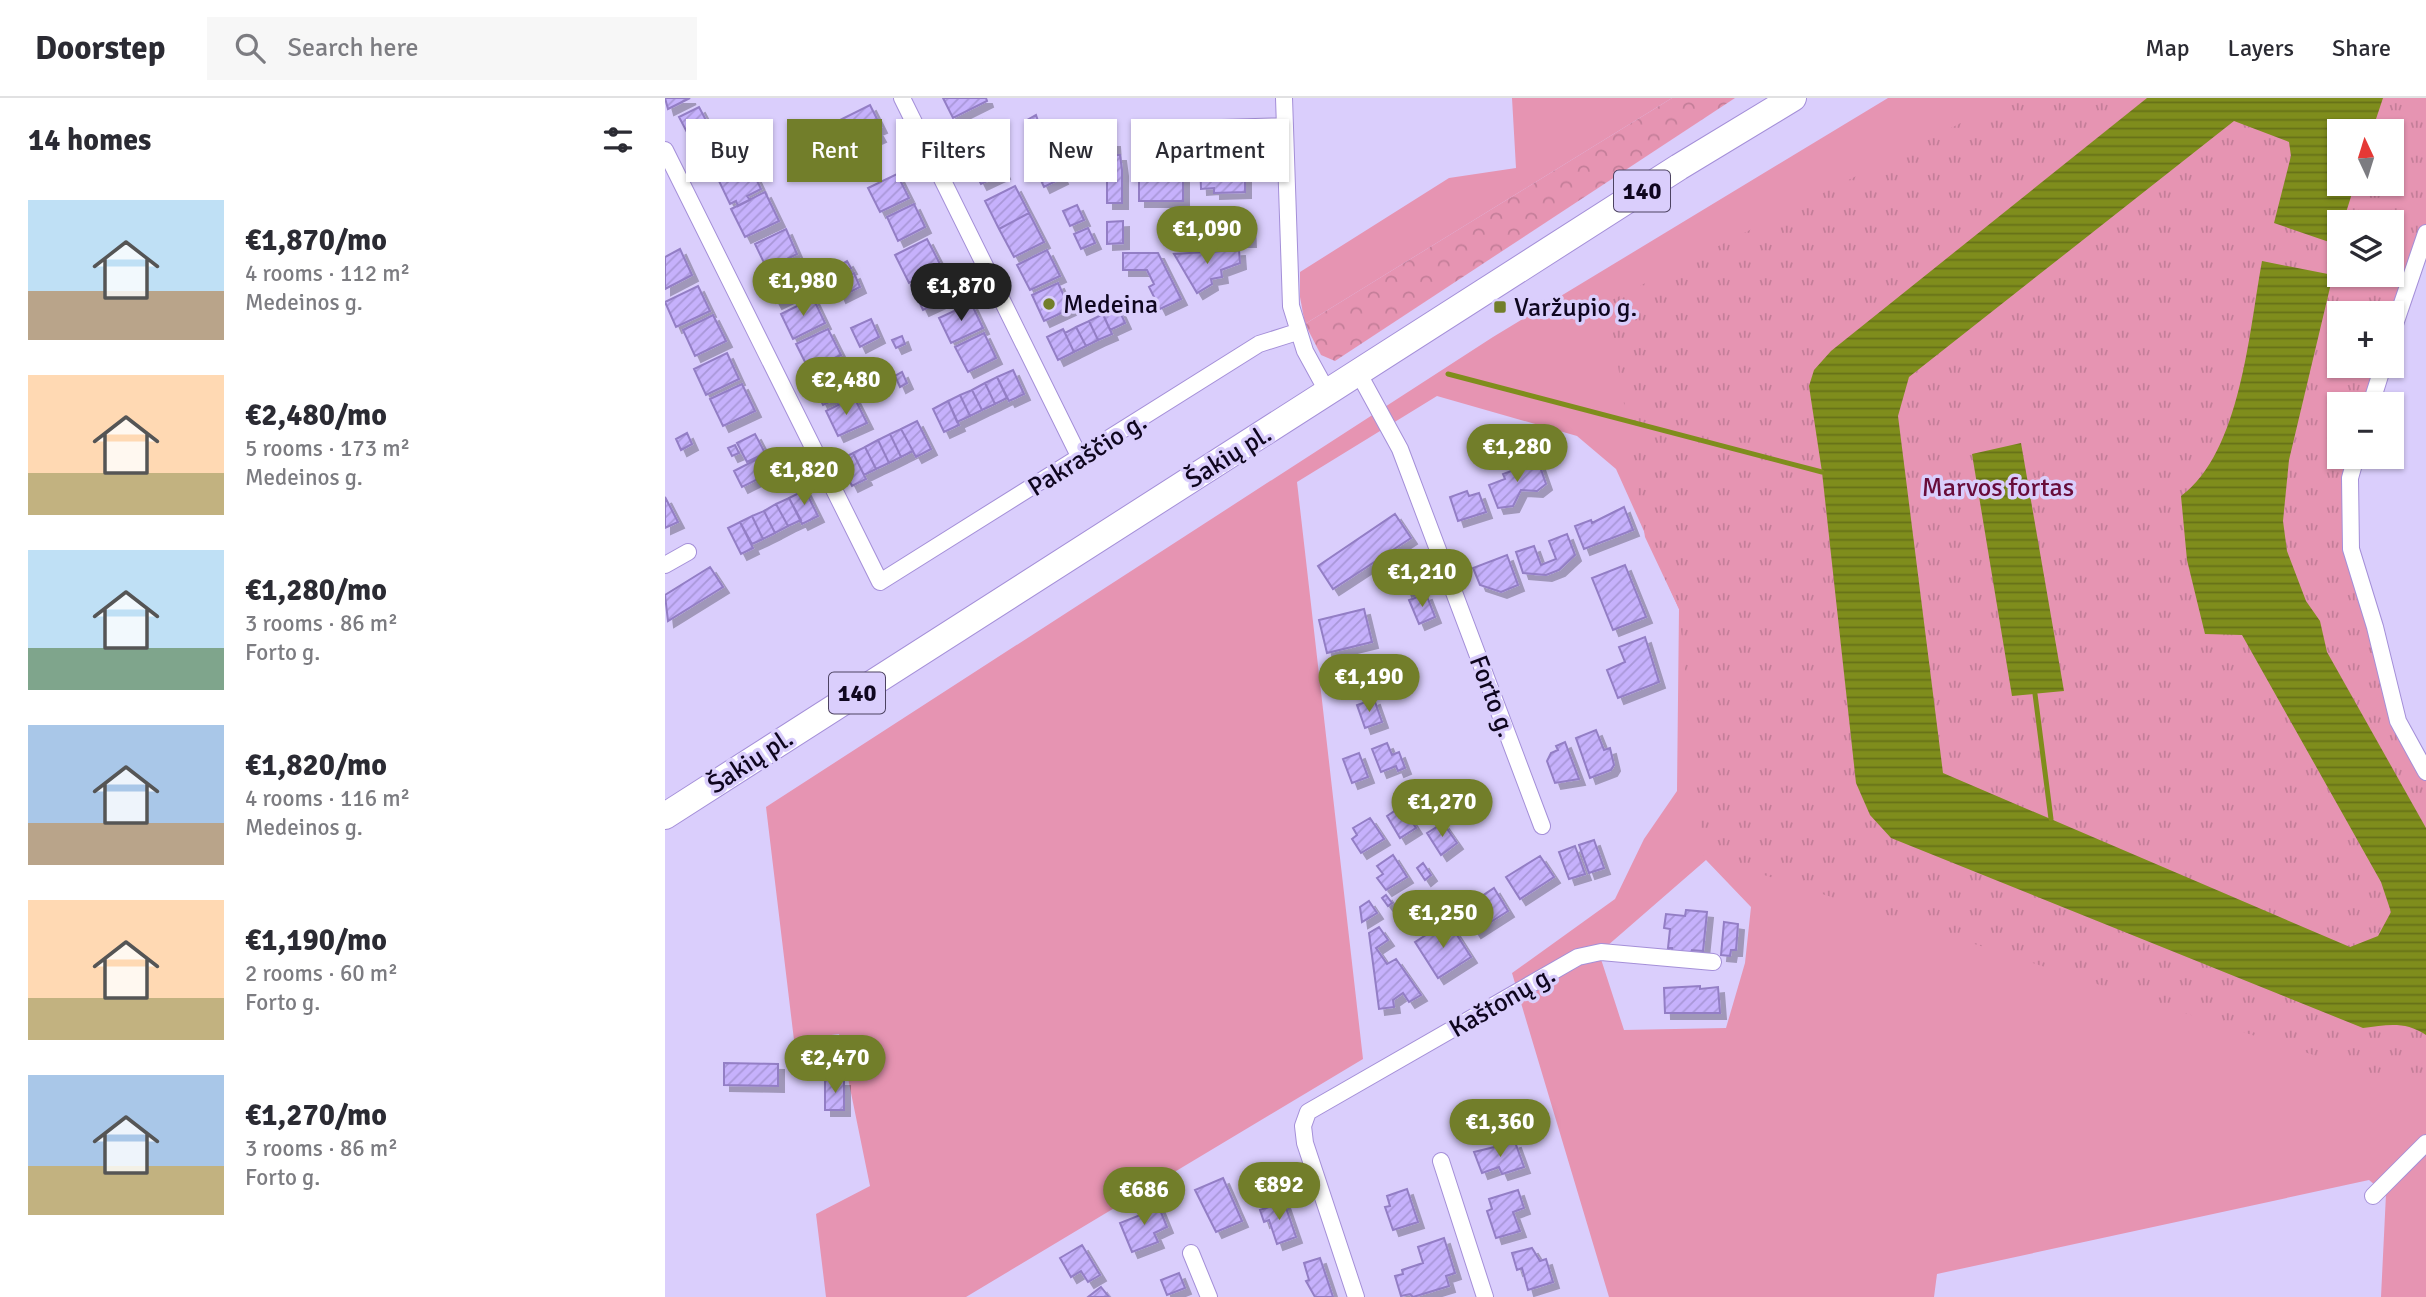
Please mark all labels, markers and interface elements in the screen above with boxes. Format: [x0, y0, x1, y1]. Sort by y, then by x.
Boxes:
search box [207, 17, 697, 80]
text: Doorstep [35, 28, 165, 69]
icon: search [231, 29, 269, 67]
text: Search here [287, 32, 419, 64]
text: Map [2145, 33, 2190, 63]
text: Layers [2228, 33, 2294, 63]
text: Share [2332, 33, 2391, 63]
chip: Buy [686, 119, 773, 182]
chip: Rent [787, 119, 882, 182]
chip: Filters [896, 119, 1010, 182]
chip: New [1024, 119, 1117, 182]
chip: Apartment [1131, 119, 1289, 182]
north arrow [2327, 119, 2405, 196]
map controls [2327, 119, 2404, 469]
icon: filters [599, 121, 637, 159]
text: 14 homes [28, 122, 151, 159]
road number: 140 [1614, 170, 1670, 212]
pin: €1,090 [1150, 206, 1264, 266]
button: layers [2327, 210, 2404, 287]
text: €1,090 [1173, 214, 1241, 243]
text: €1,870/mo [245, 222, 387, 259]
icon: home [84, 228, 168, 312]
pin: €1,980 [746, 258, 860, 318]
text: 4 rooms · 112 m² [245, 259, 410, 288]
pin: €1,870 [904, 264, 1018, 323]
text: €1,980 [769, 266, 837, 295]
text: €1,870 [927, 271, 995, 300]
text: Medeinos g. [245, 288, 363, 317]
place label: Medeina [1063, 289, 1158, 321]
place label: Varžupio g. [1514, 292, 1637, 324]
marker: Medeina [1041, 296, 1057, 312]
marker: Varžupio g. [1492, 299, 1508, 315]
button: + [2327, 301, 2404, 378]
pin: €2,480 [789, 358, 903, 417]
text: €2,480 [812, 365, 880, 394]
button: − [2327, 392, 2404, 469]
text: €2,480/mo [245, 397, 387, 434]
icon: home [84, 403, 168, 487]
street label: Pakraščio g. [1022, 406, 1153, 504]
street label: Šakių pl. [1179, 418, 1278, 496]
pin: €1,280 [1460, 424, 1574, 484]
text: €1,280 [1483, 432, 1551, 461]
text: 5 rooms · 173 m² [245, 434, 410, 463]
pin: €1,820 [747, 448, 861, 507]
text: €1,820 [770, 455, 838, 484]
text: Medeinos g. [245, 463, 363, 492]
park label: Marvos fortas [1922, 472, 2074, 504]
pin: €1,210 [1365, 550, 1479, 609]
text: €1,210 [1388, 557, 1456, 586]
text: €1,280/mo [245, 572, 387, 609]
icon: home [84, 578, 168, 662]
text: 3 rooms · 86 m² [245, 609, 398, 638]
text: Forto g. [245, 638, 320, 667]
street label: Forto g. [1462, 651, 1522, 742]
pin: €1,190 [1312, 654, 1426, 714]
text: €1,190 [1335, 662, 1403, 691]
road number: 140 [829, 672, 885, 714]
street label: Šakių pl. [702, 722, 799, 801]
text: €1,820/mo [245, 747, 387, 784]
icon: home [84, 753, 168, 837]
pin: €1,270 [1385, 780, 1499, 839]
text: 4 rooms · 116 m² [245, 784, 410, 813]
text: €1,270 [1408, 787, 1476, 816]
text: Medeinos g. [245, 813, 363, 842]
pin: €1,250 [1386, 890, 1500, 950]
text: €1,250 [1409, 898, 1477, 927]
text: €1,190/mo [245, 922, 387, 959]
icon: home [84, 928, 168, 1012]
text: 2 rooms · 60 m² [245, 959, 398, 988]
street label: Kaštonų g. [1444, 959, 1561, 1045]
text: Forto g. [245, 988, 320, 1017]
pin: €2,470 [778, 1035, 892, 1095]
text: €2,470 [801, 1043, 869, 1072]
text: €1,270/mo [245, 1097, 387, 1134]
pin: €1,360 [1443, 1100, 1557, 1159]
icon: home [84, 1103, 168, 1187]
text: €1,360 [1466, 1107, 1534, 1136]
text: 3 rooms · 86 m² [245, 1134, 398, 1163]
pin: €892 [1238, 1162, 1320, 1222]
text: Forto g. [245, 1163, 320, 1192]
pin: €686 [1103, 1168, 1185, 1227]
text: €892 [1254, 1170, 1304, 1199]
text: €686 [1119, 1175, 1169, 1204]

